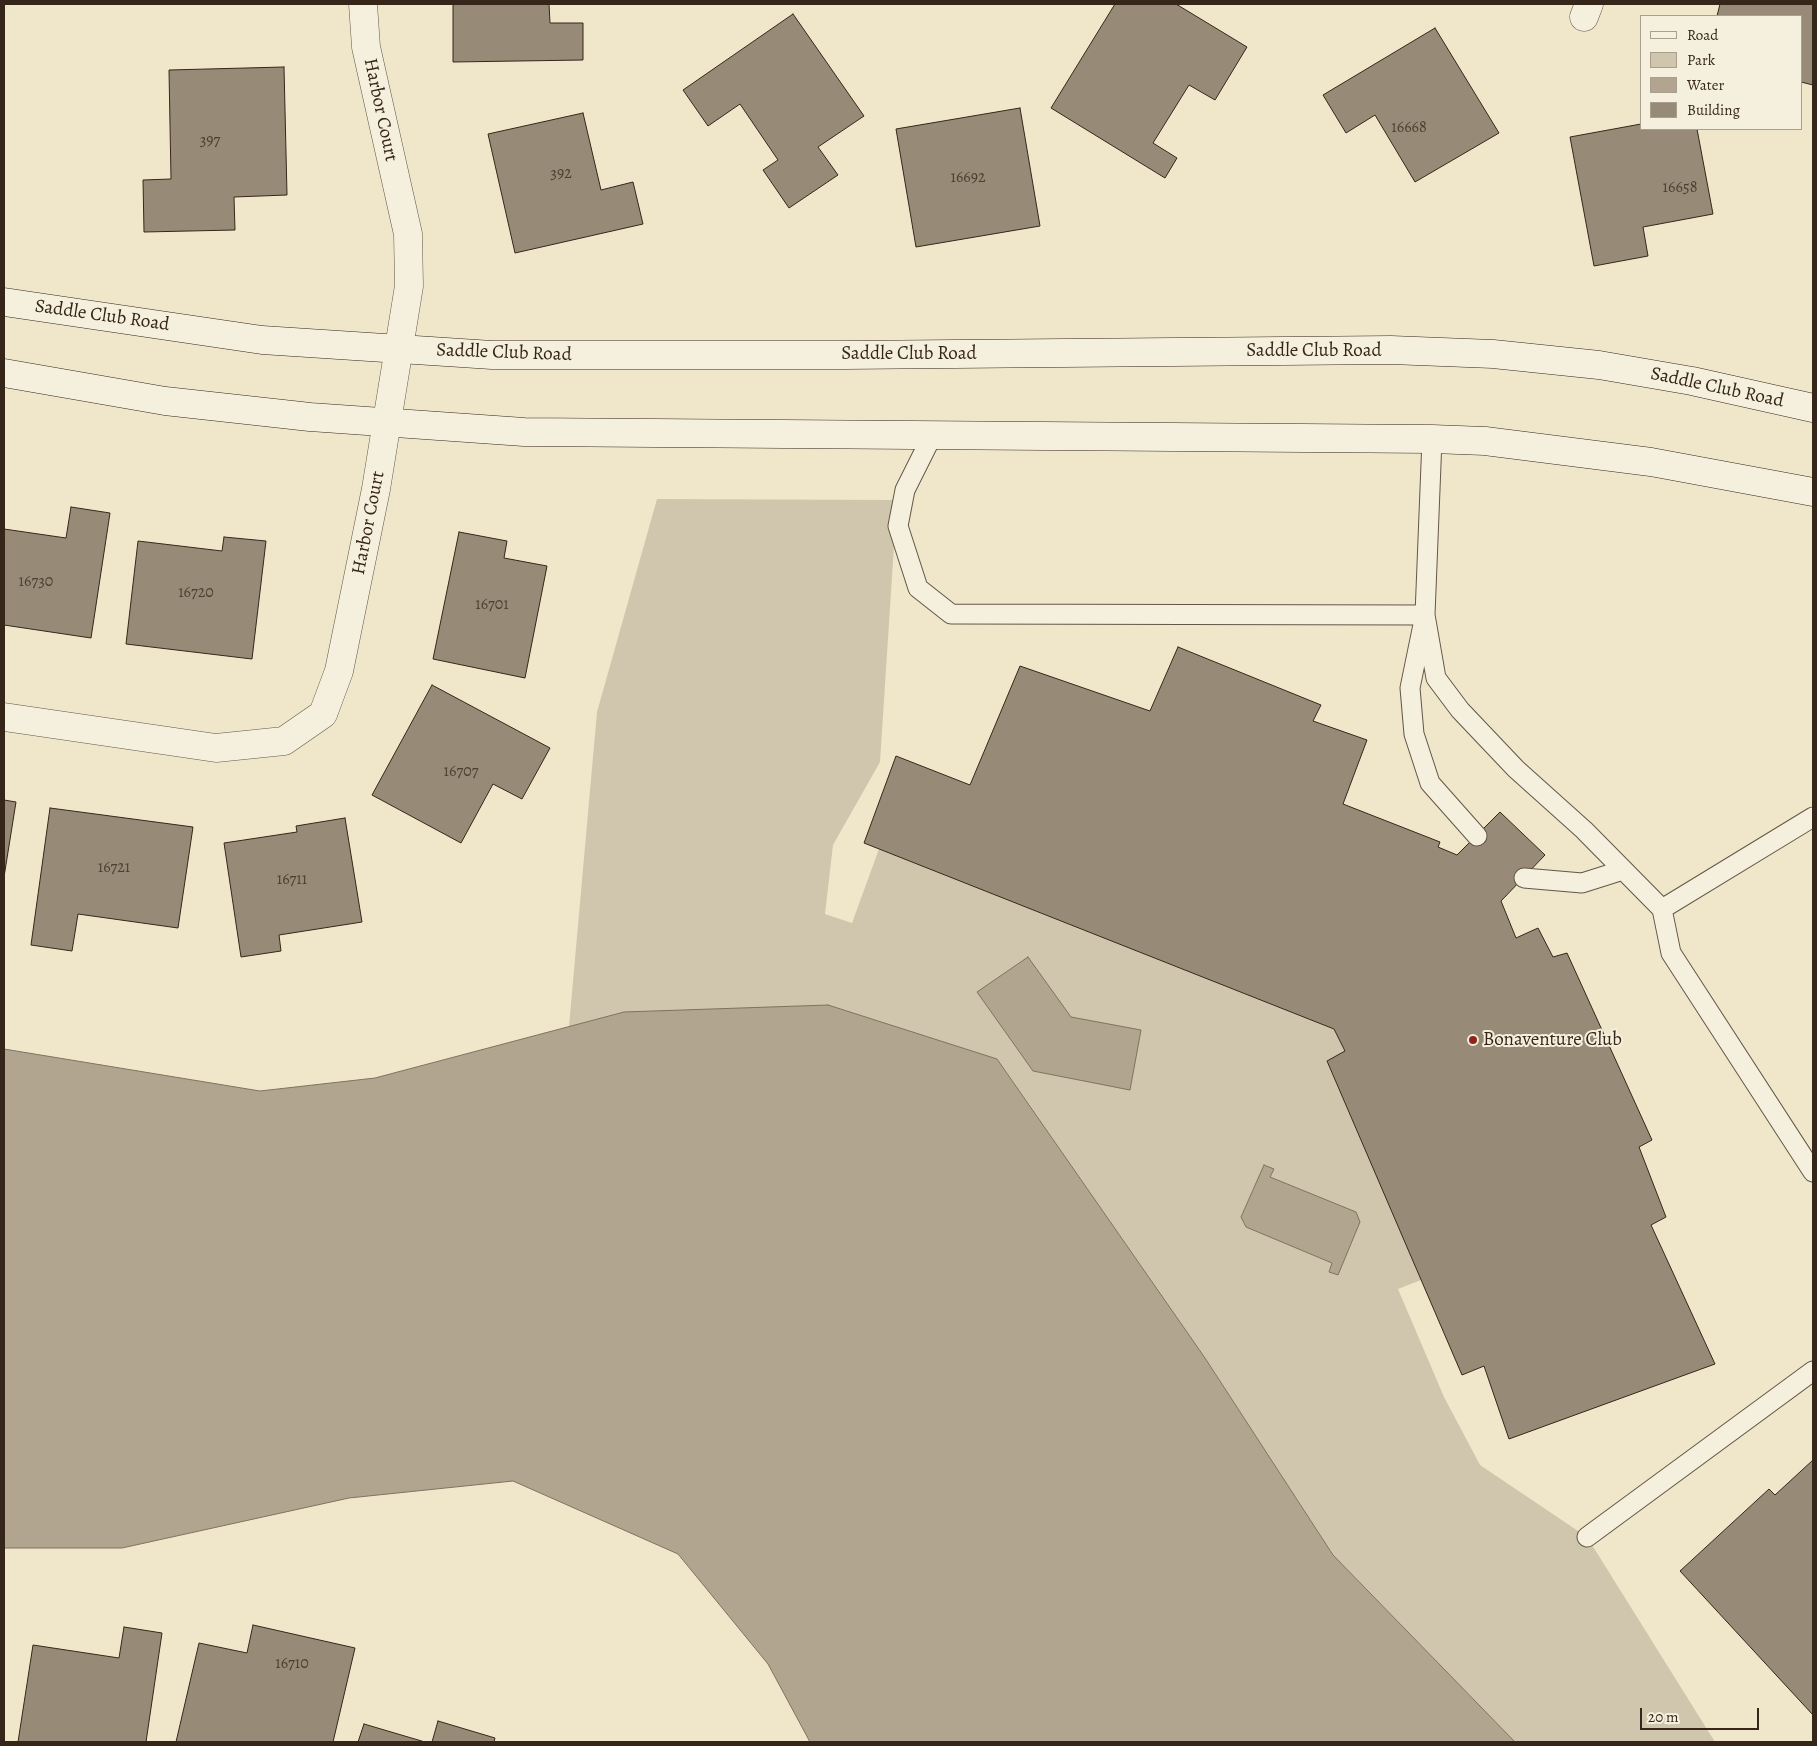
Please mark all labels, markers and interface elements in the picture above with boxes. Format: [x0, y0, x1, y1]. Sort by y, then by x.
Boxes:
legend [1640, 15, 1802, 130]
text: Road [1687, 25, 1718, 45]
text: Park [1687, 50, 1715, 70]
street label: Harbor Court [358, 56, 402, 164]
text: Water [1687, 75, 1724, 95]
text: Building [1687, 100, 1740, 120]
house number: 16668 [1391, 118, 1427, 138]
house number: 397 [200, 131, 220, 151]
house number: 392 [550, 164, 572, 184]
house number: 16692 [950, 168, 986, 188]
house number: 16658 [1663, 178, 1697, 198]
street label: Saddle Club Road [33, 295, 171, 337]
street label: Saddle Club Road [436, 339, 572, 367]
street label: Saddle Club Road [1246, 340, 1382, 362]
street label: Saddle Club Road [841, 343, 977, 365]
street label: Saddle Club Road [1648, 363, 1786, 413]
street label: Harbor Court [348, 469, 390, 577]
house number: 16730 [19, 572, 53, 592]
house number: 16720 [178, 583, 214, 603]
house number: 16701 [475, 595, 509, 615]
house number: 16707 [444, 762, 478, 782]
house number: 16721 [98, 858, 130, 878]
house number: 16711 [277, 870, 307, 890]
place label: Bonaventure Club [1483, 1029, 1622, 1051]
marker: Bonaventure Club [1467, 1034, 1479, 1046]
house number: 16710 [275, 1654, 309, 1674]
scale bar [1642, 1698, 1761, 1730]
text: 20 m [1648, 1707, 1679, 1727]

